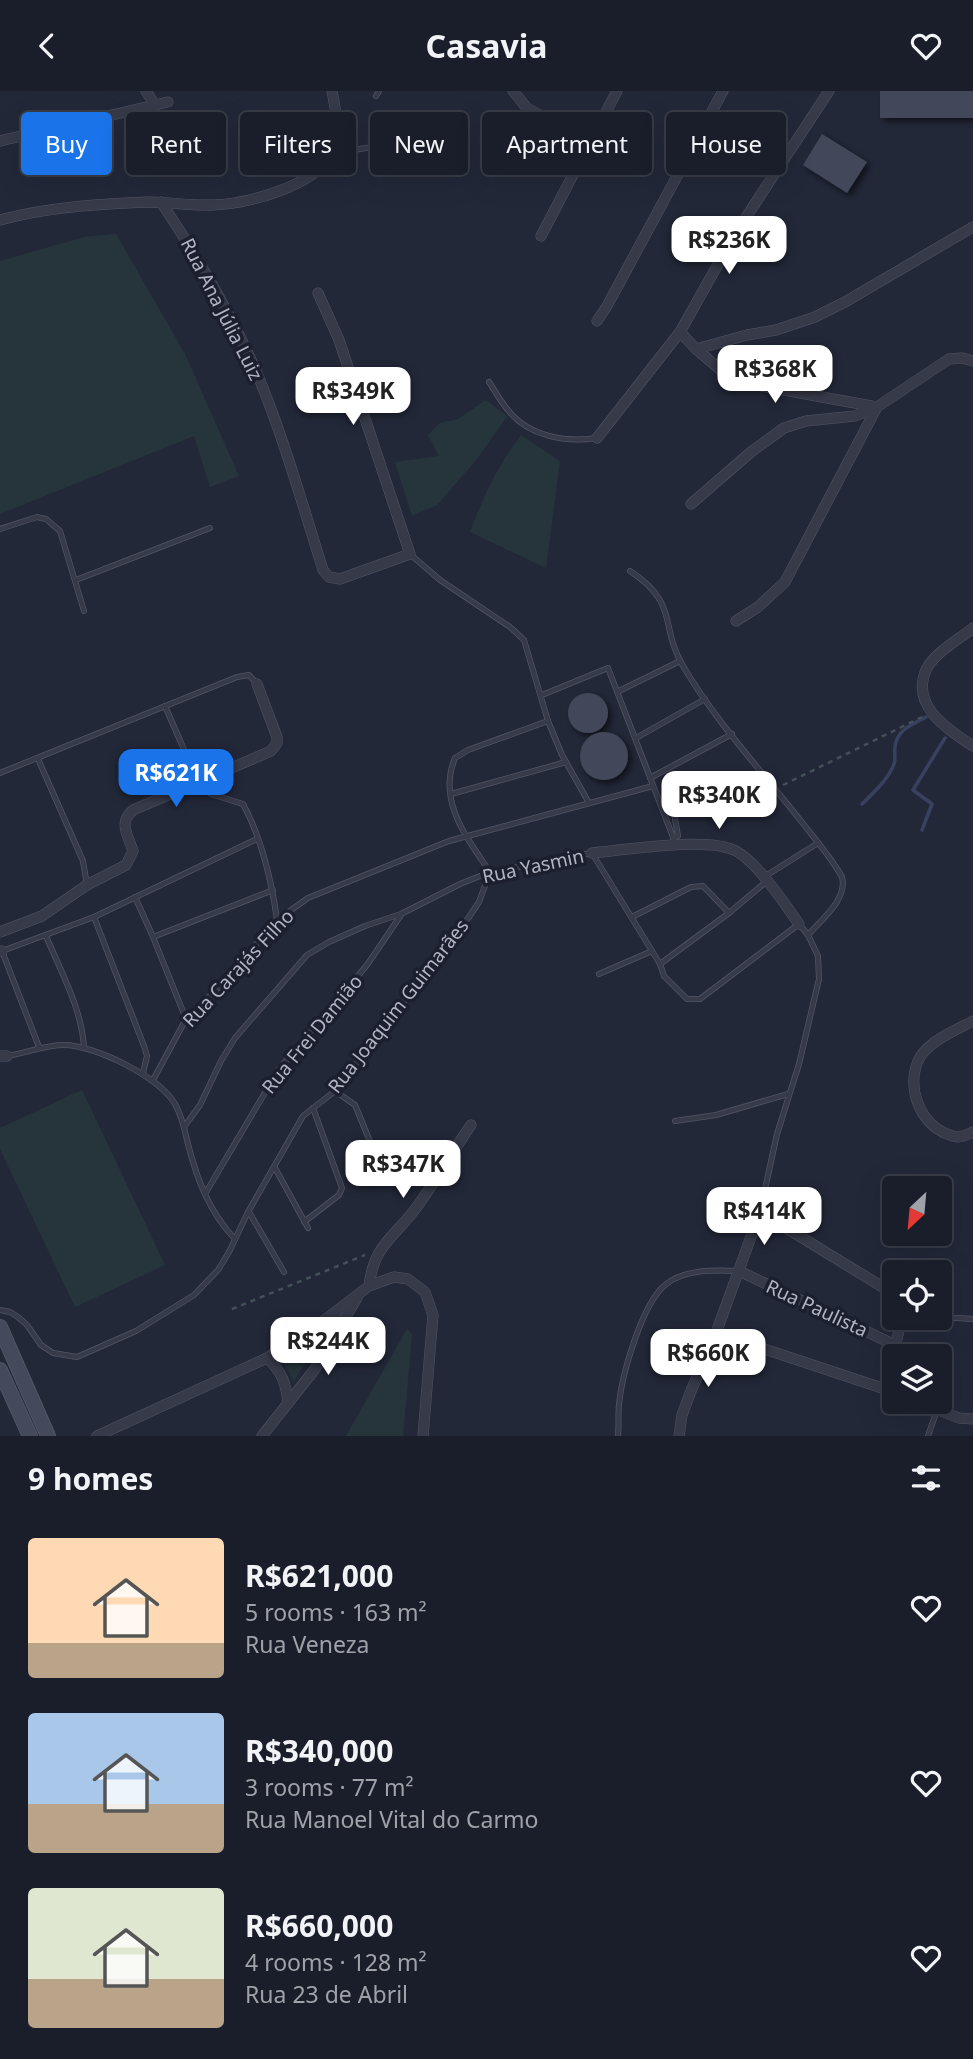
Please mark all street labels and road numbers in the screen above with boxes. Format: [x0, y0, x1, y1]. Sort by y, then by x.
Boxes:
street label: Rua Ana Júlia Luiz [175, 233, 269, 385]
street label: Rua Yasmin [480, 843, 586, 889]
street label: Rua Carajás Filho [177, 903, 299, 1033]
street label: Rua Joaquim Guimarães [322, 914, 474, 1098]
street label: Rua Frei Damião [256, 969, 368, 1099]
street label: Rua Paulista [762, 1273, 872, 1343]

